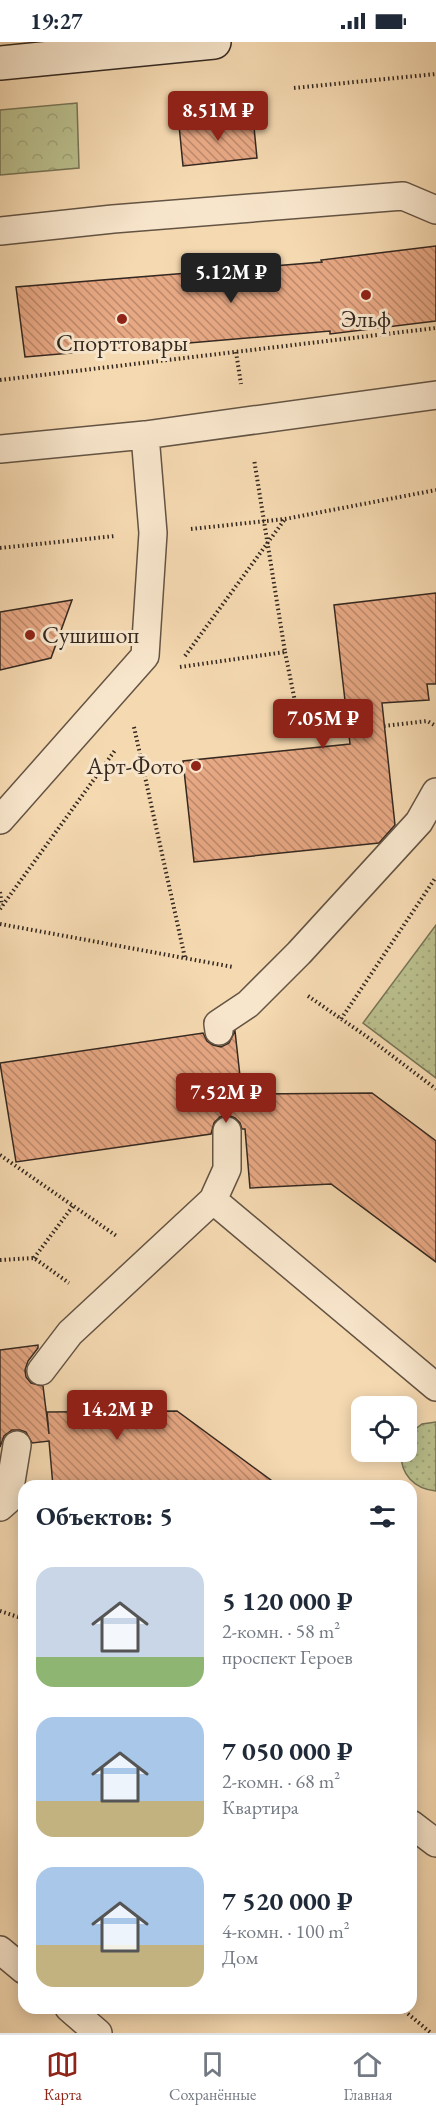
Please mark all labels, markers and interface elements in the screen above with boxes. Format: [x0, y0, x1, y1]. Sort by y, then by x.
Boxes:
text: 19:27 [30, 7, 83, 36]
pin: 8.51M ₽ [163, 91, 273, 142]
text: 8.51M ₽ [182, 97, 254, 123]
pin: 5.12M ₽ [176, 253, 286, 304]
text: 5.12M ₽ [195, 259, 267, 285]
marker: Эльф [359, 288, 373, 302]
place label: Эльф [341, 303, 391, 334]
marker: Спорттовары [115, 312, 129, 326]
place label: Спорттовары [56, 327, 188, 358]
place label: Сушишоп [42, 619, 139, 650]
marker: Сушишоп [23, 628, 37, 642]
pin: 7.05M ₽ [268, 699, 378, 750]
text: 7.05M ₽ [287, 705, 359, 731]
place label: Арт-Фото [86, 750, 184, 781]
marker: Арт-Фото [189, 759, 203, 773]
pin: 7.52M ₽ [171, 1073, 281, 1124]
text: 7.52M ₽ [190, 1079, 262, 1105]
pin: 14.2M ₽ [62, 1390, 172, 1441]
text: 14.2M ₽ [81, 1396, 153, 1422]
map controls [351, 1396, 417, 1462]
button: locate [351, 1396, 417, 1462]
text: Объектов: 5 [36, 1499, 173, 1533]
icon: filters [366, 1500, 399, 1533]
text: 5 120 000 ₽ [222, 1584, 353, 1618]
icon: home [84, 1591, 156, 1663]
text: 2-комн. · 58 m² [222, 1618, 340, 1644]
text: проспект Героев [222, 1644, 353, 1670]
text: 7 050 000 ₽ [222, 1734, 353, 1768]
icon: home [84, 1741, 156, 1813]
text: 2-комн. · 68 m² [222, 1768, 340, 1794]
text: Квартира [222, 1794, 299, 1820]
text: 7 520 000 ₽ [222, 1884, 353, 1918]
icon: home [84, 1891, 156, 1963]
text: 4-комн. · 100 m² [222, 1918, 350, 1944]
text: Дом [222, 1944, 258, 1970]
tab: Карта [44, 2048, 82, 2105]
tab: Сохранённые [169, 2048, 256, 2105]
tab: Главная [344, 2048, 392, 2105]

